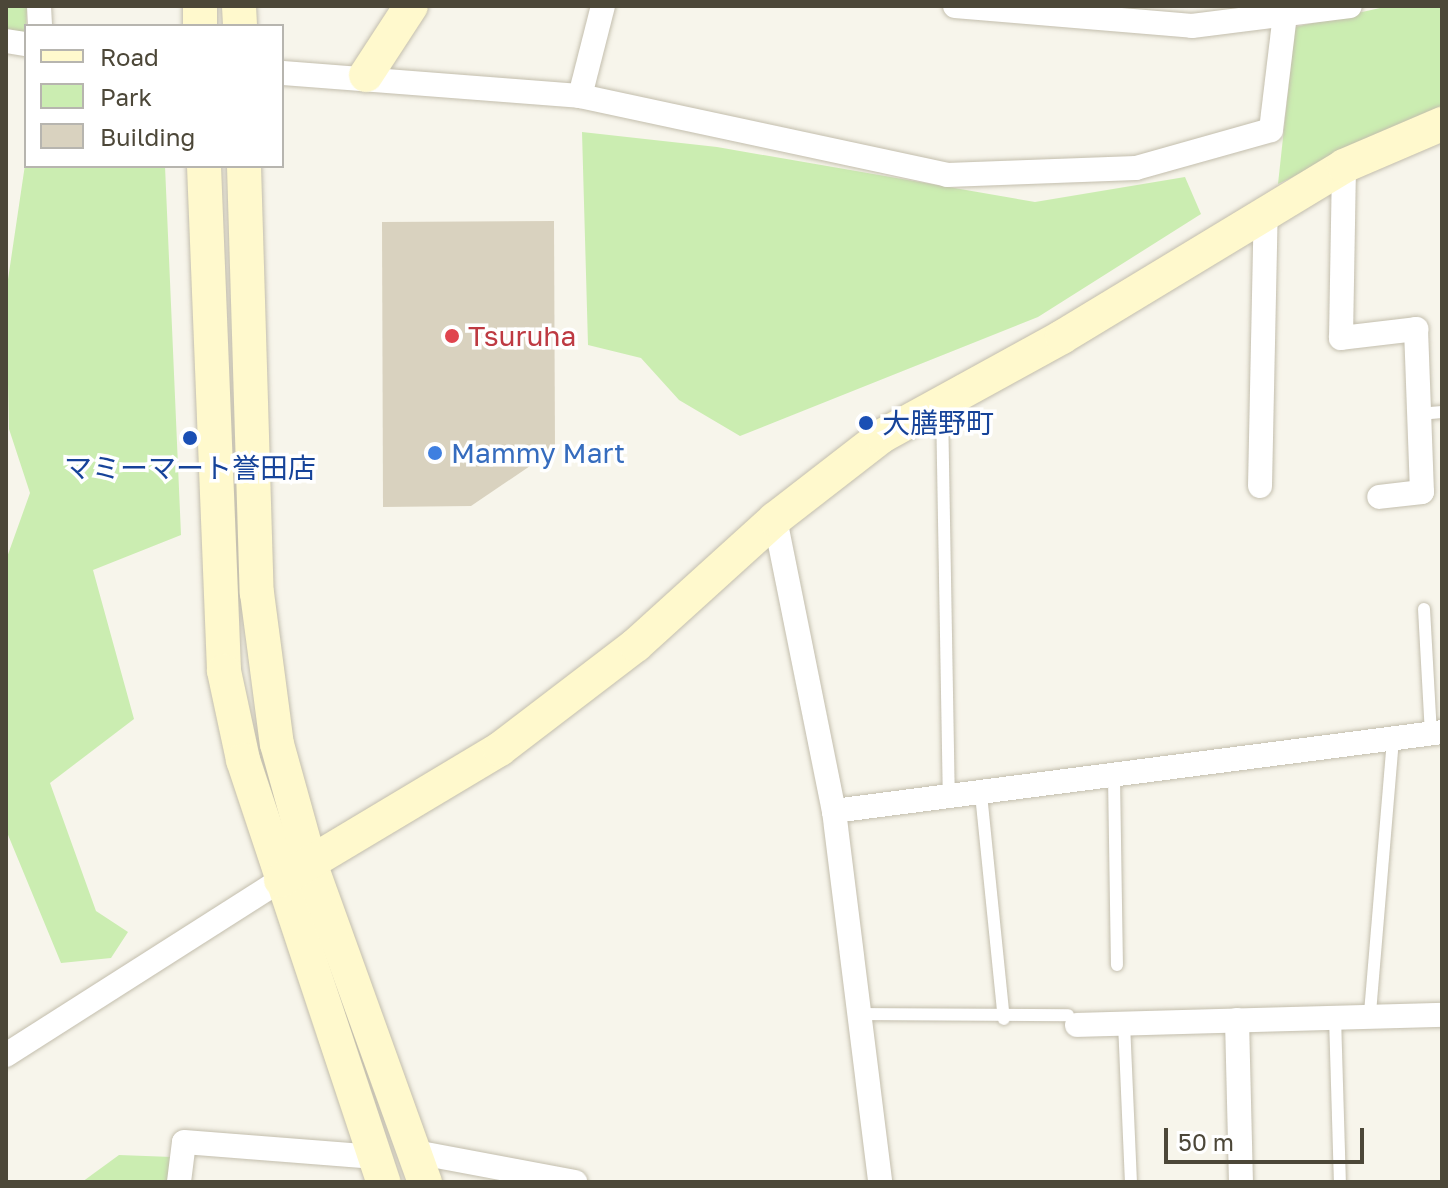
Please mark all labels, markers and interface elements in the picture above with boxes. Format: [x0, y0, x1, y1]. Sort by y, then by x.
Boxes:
legend [24, 24, 284, 168]
text: Road [100, 42, 159, 71]
text: Park [100, 82, 152, 111]
text: Building [100, 122, 195, 151]
place label: Tsuruha [468, 319, 576, 353]
marker: Tsuruha [443, 327, 461, 345]
place label: 大膳野町 [882, 406, 994, 440]
marker: 大膳野町 [857, 414, 875, 432]
marker: マミーマート誉田店 [181, 429, 199, 447]
place label: Mammy Mart [451, 436, 625, 470]
marker: Mammy Mart [426, 444, 444, 462]
place label: マミーマート誉田店 [64, 451, 316, 485]
scale bar [1168, 1112, 1368, 1162]
text: 50 m [1178, 1127, 1234, 1156]

